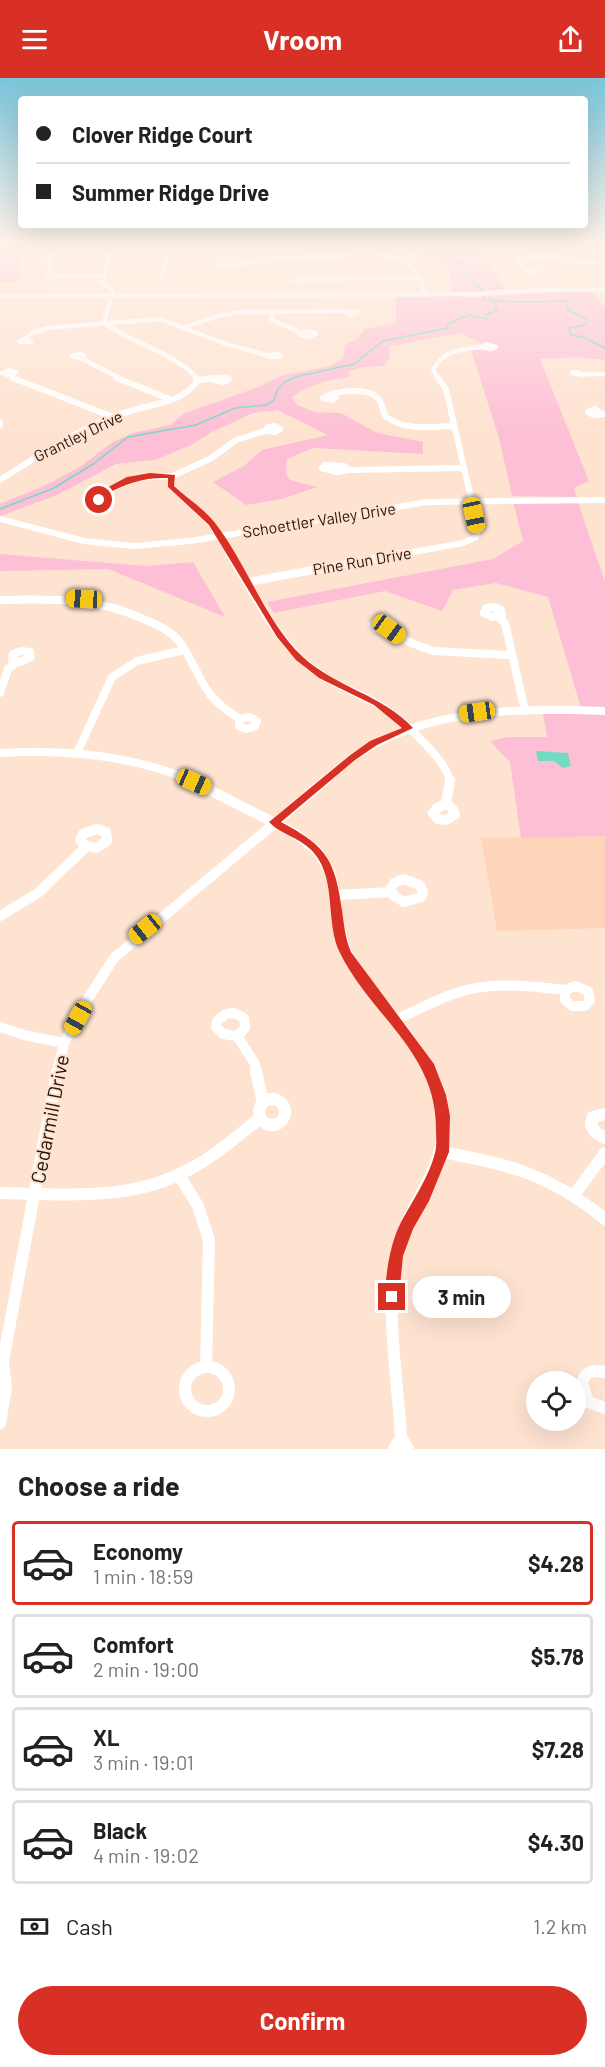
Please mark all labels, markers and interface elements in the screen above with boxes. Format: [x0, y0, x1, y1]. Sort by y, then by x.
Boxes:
icon: menu [18, 23, 51, 56]
text: Vroom [263, 23, 342, 55]
icon: share [554, 23, 587, 56]
text: Clover Ridge Court [72, 121, 253, 147]
text: Summer Ridge Drive [72, 179, 269, 205]
street label: Grantley Drive [30, 406, 125, 465]
route start [85, 486, 112, 513]
car [461, 496, 487, 534]
street label: Schoettler Valley Drive [241, 498, 397, 541]
street label: Pine Run Drive [311, 543, 413, 579]
car [66, 589, 102, 609]
car [369, 611, 409, 647]
car [458, 701, 496, 723]
car [174, 766, 214, 798]
car [125, 911, 165, 947]
car [61, 998, 95, 1038]
street label: Cedarmill Drive [25, 1052, 73, 1185]
callout: 3 min [413, 1276, 512, 1318]
route end [378, 1283, 405, 1310]
text: 3 min [438, 1285, 485, 1309]
map controls [526, 1371, 586, 1431]
button: locate [526, 1371, 586, 1431]
text: Choose a ride [18, 1469, 180, 1501]
icon: car [21, 1536, 75, 1590]
text: Economy [93, 1538, 183, 1564]
text: $4.28 [528, 1550, 584, 1576]
text: 1 min · 18:59 [93, 1564, 194, 1588]
icon: car [21, 1629, 75, 1683]
text: Comfort [93, 1631, 174, 1657]
text: $5.78 [531, 1643, 584, 1669]
text: 2 min · 19:00 [93, 1657, 199, 1681]
icon: car [21, 1722, 75, 1776]
text: XL [93, 1724, 119, 1750]
text: $7.28 [532, 1736, 584, 1762]
text: 3 min · 19:01 [93, 1750, 194, 1774]
icon: car [21, 1815, 75, 1869]
text: Black [93, 1817, 147, 1843]
text: $4.30 [528, 1829, 584, 1855]
text: 4 min · 19:02 [93, 1843, 199, 1867]
icon: cash [18, 1910, 51, 1943]
text: Cash [66, 1913, 113, 1939]
text: 1.2 km [533, 1914, 587, 1938]
button: Confirm [18, 1986, 587, 2055]

